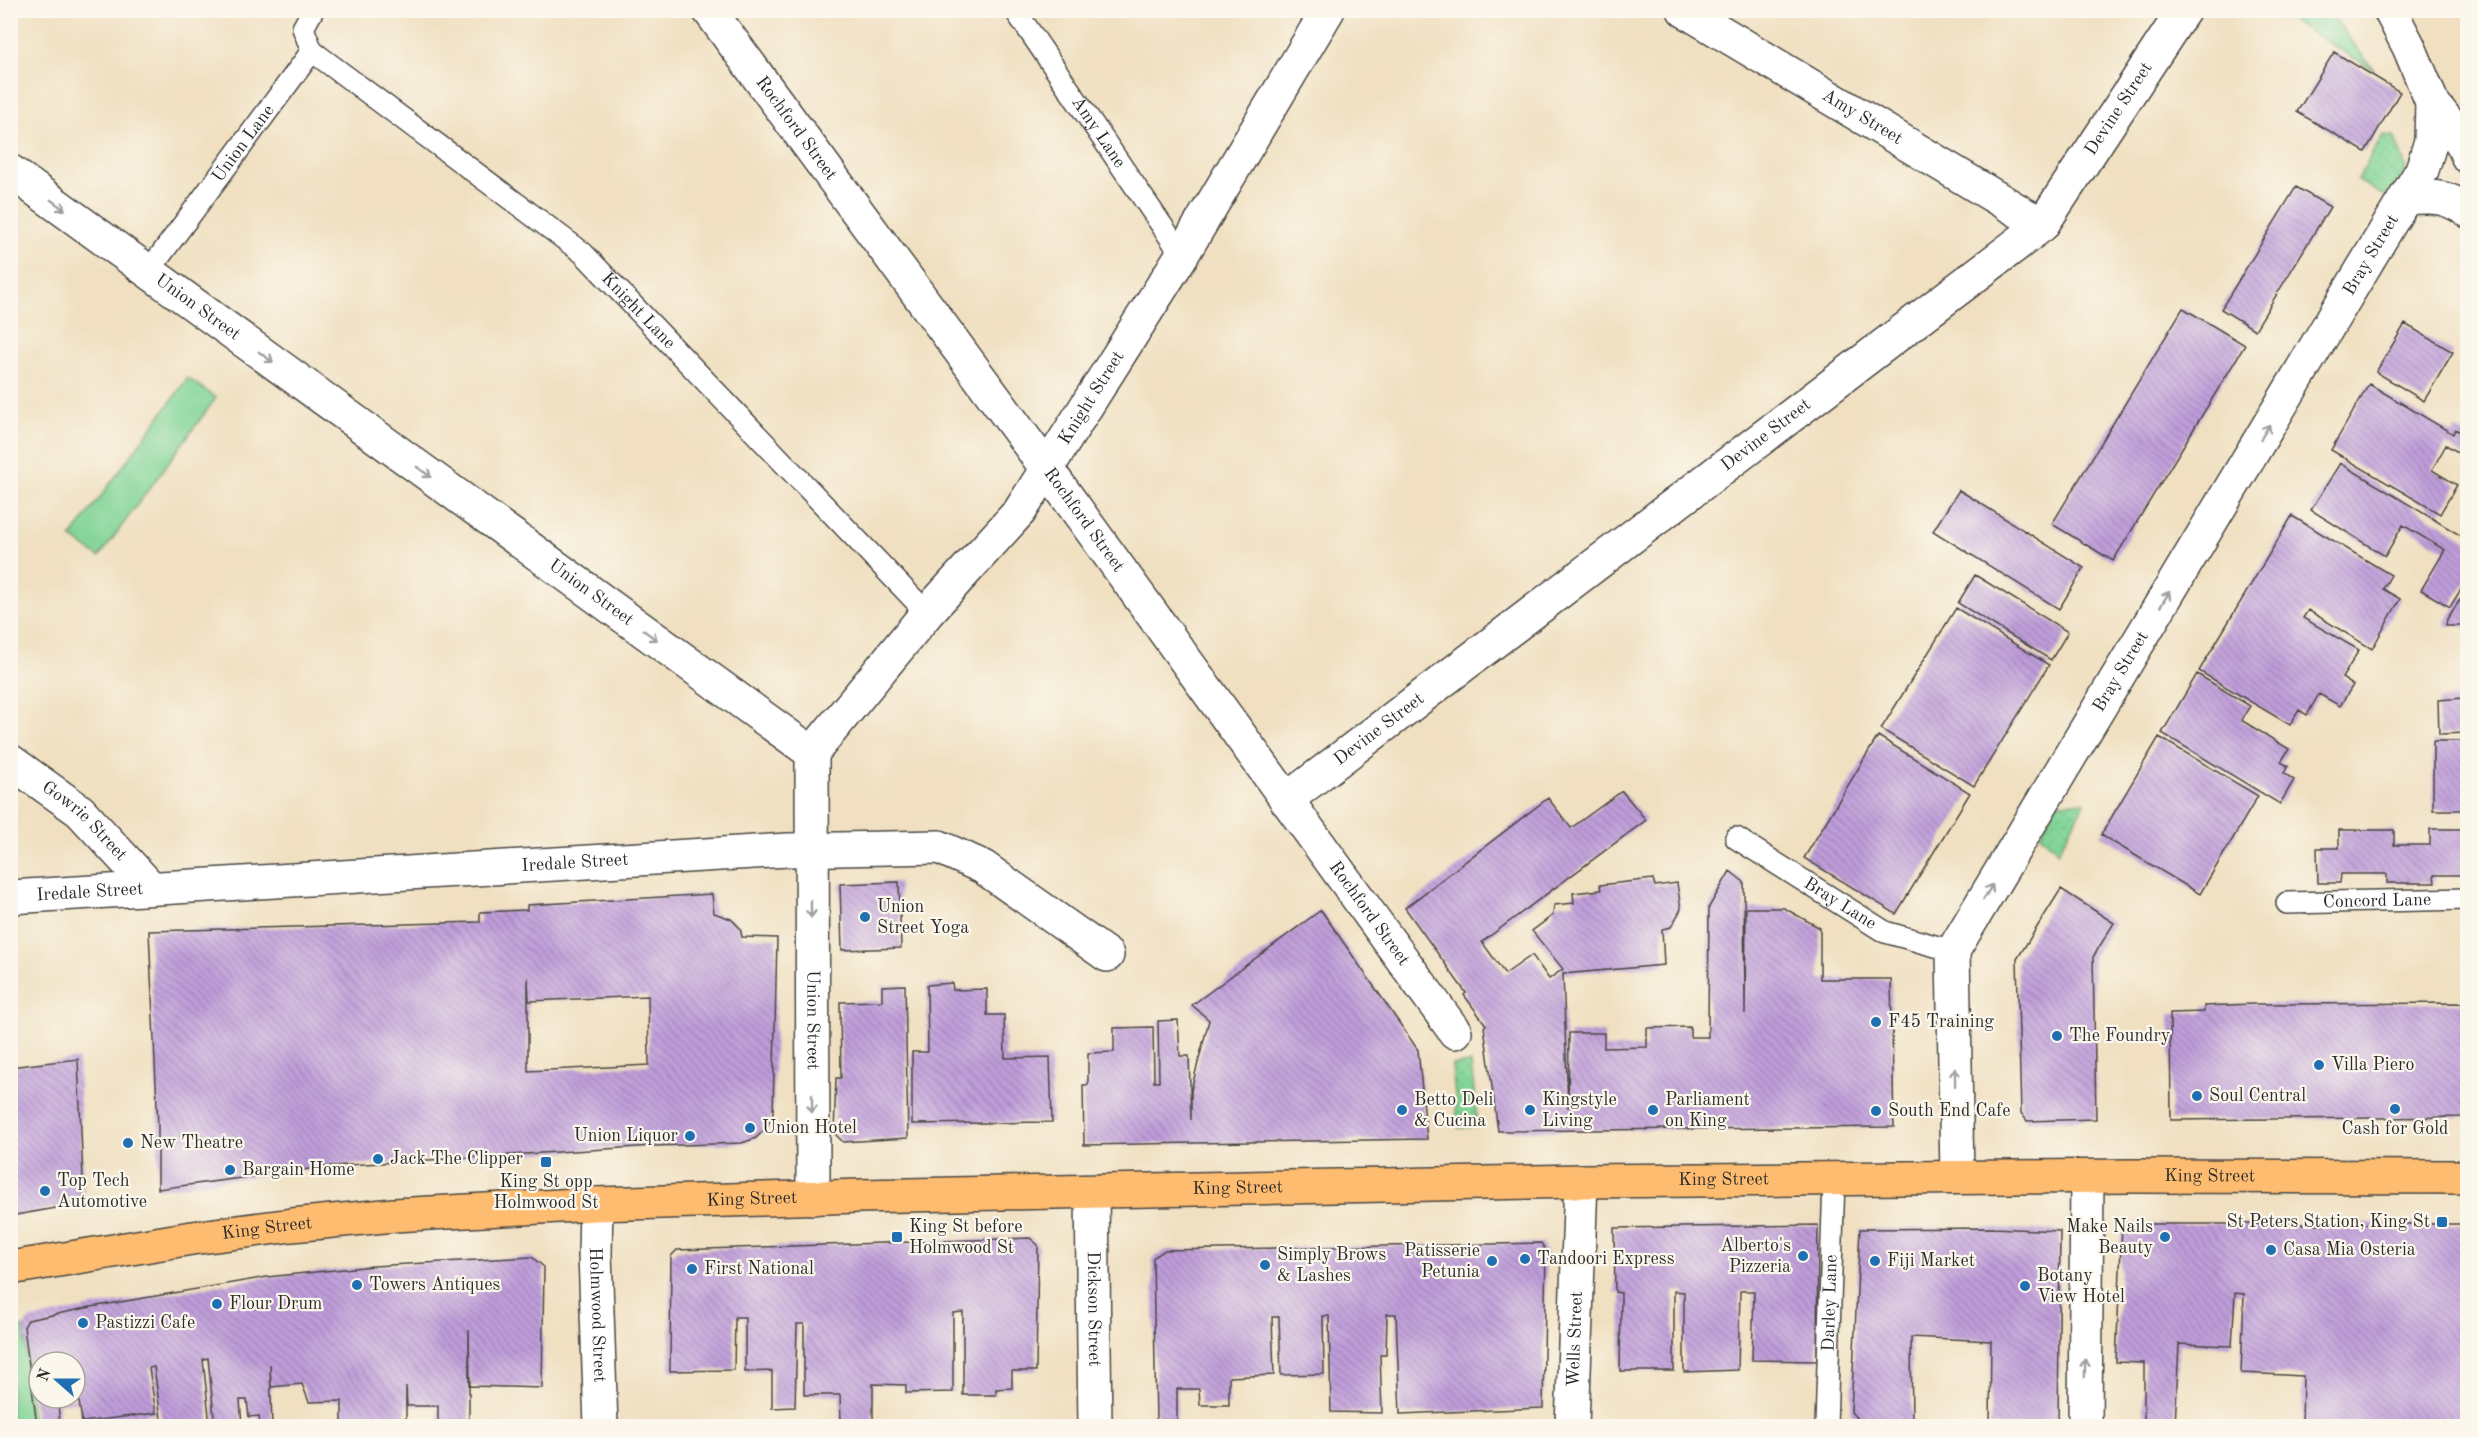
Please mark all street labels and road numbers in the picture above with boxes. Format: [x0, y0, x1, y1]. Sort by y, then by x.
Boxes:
street label: Devine Street [2082, 59, 2156, 159]
street label: Rochford Street [752, 73, 840, 184]
street label: Amy Street [1819, 86, 1906, 148]
street label: Amy Lane [1068, 93, 1129, 171]
street label: Union Lane [209, 101, 278, 186]
street label: Bray Street [2340, 211, 2402, 298]
street label: Knight Lane [598, 269, 679, 353]
street label: Union Street [152, 271, 244, 344]
street label: Knight Street [1055, 348, 1128, 448]
street label: Devine Street [1718, 395, 1814, 475]
street label: Rochford Street [1040, 465, 1128, 575]
street label: Union Street [545, 556, 637, 629]
street label: Bray Street [2090, 628, 2152, 715]
street label: Devine Street [1331, 689, 1427, 769]
street label: Gowrie Street [39, 778, 130, 864]
street label: Iredale Street [521, 851, 629, 875]
street label: Rochford Street [1325, 858, 1413, 969]
street label: Bray Lane [1801, 874, 1880, 933]
street label: Iredale Street [36, 880, 144, 904]
street label: Concord Lane [2323, 891, 2431, 911]
street label: Union Street [803, 970, 822, 1070]
street label: King Street [2164, 1167, 2255, 1185]
street label: King Street [1678, 1170, 1769, 1189]
street label: King Street [1192, 1178, 1283, 1198]
street label: King Street [706, 1189, 797, 1210]
street label: King Street [221, 1214, 313, 1243]
street label: Holmwood Street [586, 1247, 608, 1383]
street label: Dickson Street [1084, 1251, 1103, 1367]
street label: Darley Lane [1819, 1254, 1841, 1352]
street label: Wells Street [1564, 1291, 1586, 1387]

